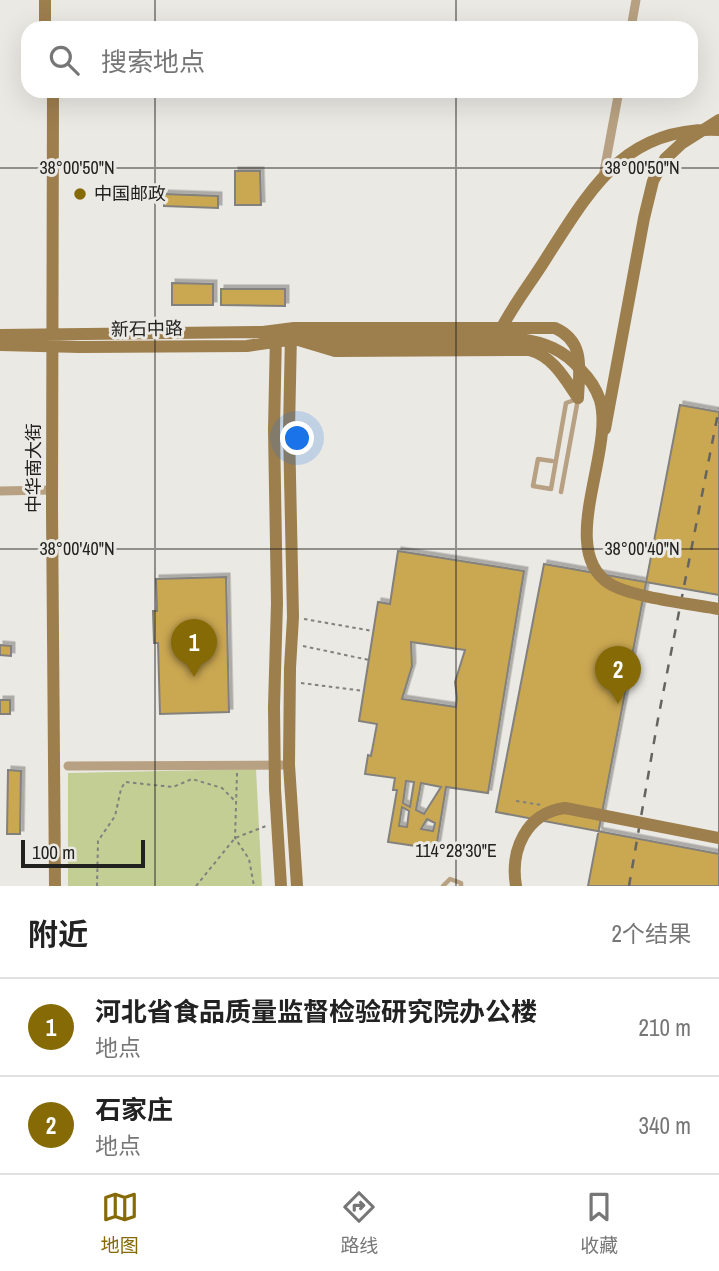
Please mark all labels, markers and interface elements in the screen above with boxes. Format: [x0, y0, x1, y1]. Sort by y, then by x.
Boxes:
search box [21, 21, 698, 98]
icon: search [45, 41, 83, 79]
text: 搜索地点 [101, 44, 205, 79]
text: 38°00'50"N [39, 155, 115, 180]
text: 38°00'50"N [604, 155, 680, 180]
place label: 中国邮政 [94, 181, 166, 206]
marker: 中国邮政 [72, 186, 88, 202]
street label: 新石中路 [111, 315, 183, 342]
your location [280, 421, 314, 455]
street label: 中华南大街 [21, 423, 46, 513]
text: 38°00'40"N [39, 536, 115, 561]
text: 38°00'40"N [604, 536, 680, 561]
pin: 1 [171, 619, 217, 677]
pin: 2 [595, 646, 641, 704]
scale bar [21, 837, 145, 869]
text: 114°28'30"E [415, 838, 497, 863]
text: 100 m [32, 839, 75, 865]
text: 附近 [28, 914, 88, 954]
text: 2个结果 [612, 918, 691, 949]
text: 河北省食品质量监督检验研究院办公楼 [95, 994, 537, 1029]
text: 1 [46, 1012, 56, 1043]
text: 210 m [639, 1012, 691, 1043]
text: 地点 [95, 1032, 141, 1063]
text: 石家庄 [95, 1092, 173, 1127]
text: 2 [46, 1110, 56, 1141]
text: 340 m [639, 1110, 691, 1141]
text: 地点 [95, 1130, 141, 1161]
tab: 地图 [101, 1188, 139, 1258]
tab: 路线 [340, 1188, 378, 1258]
tab: 收藏 [580, 1188, 618, 1258]

